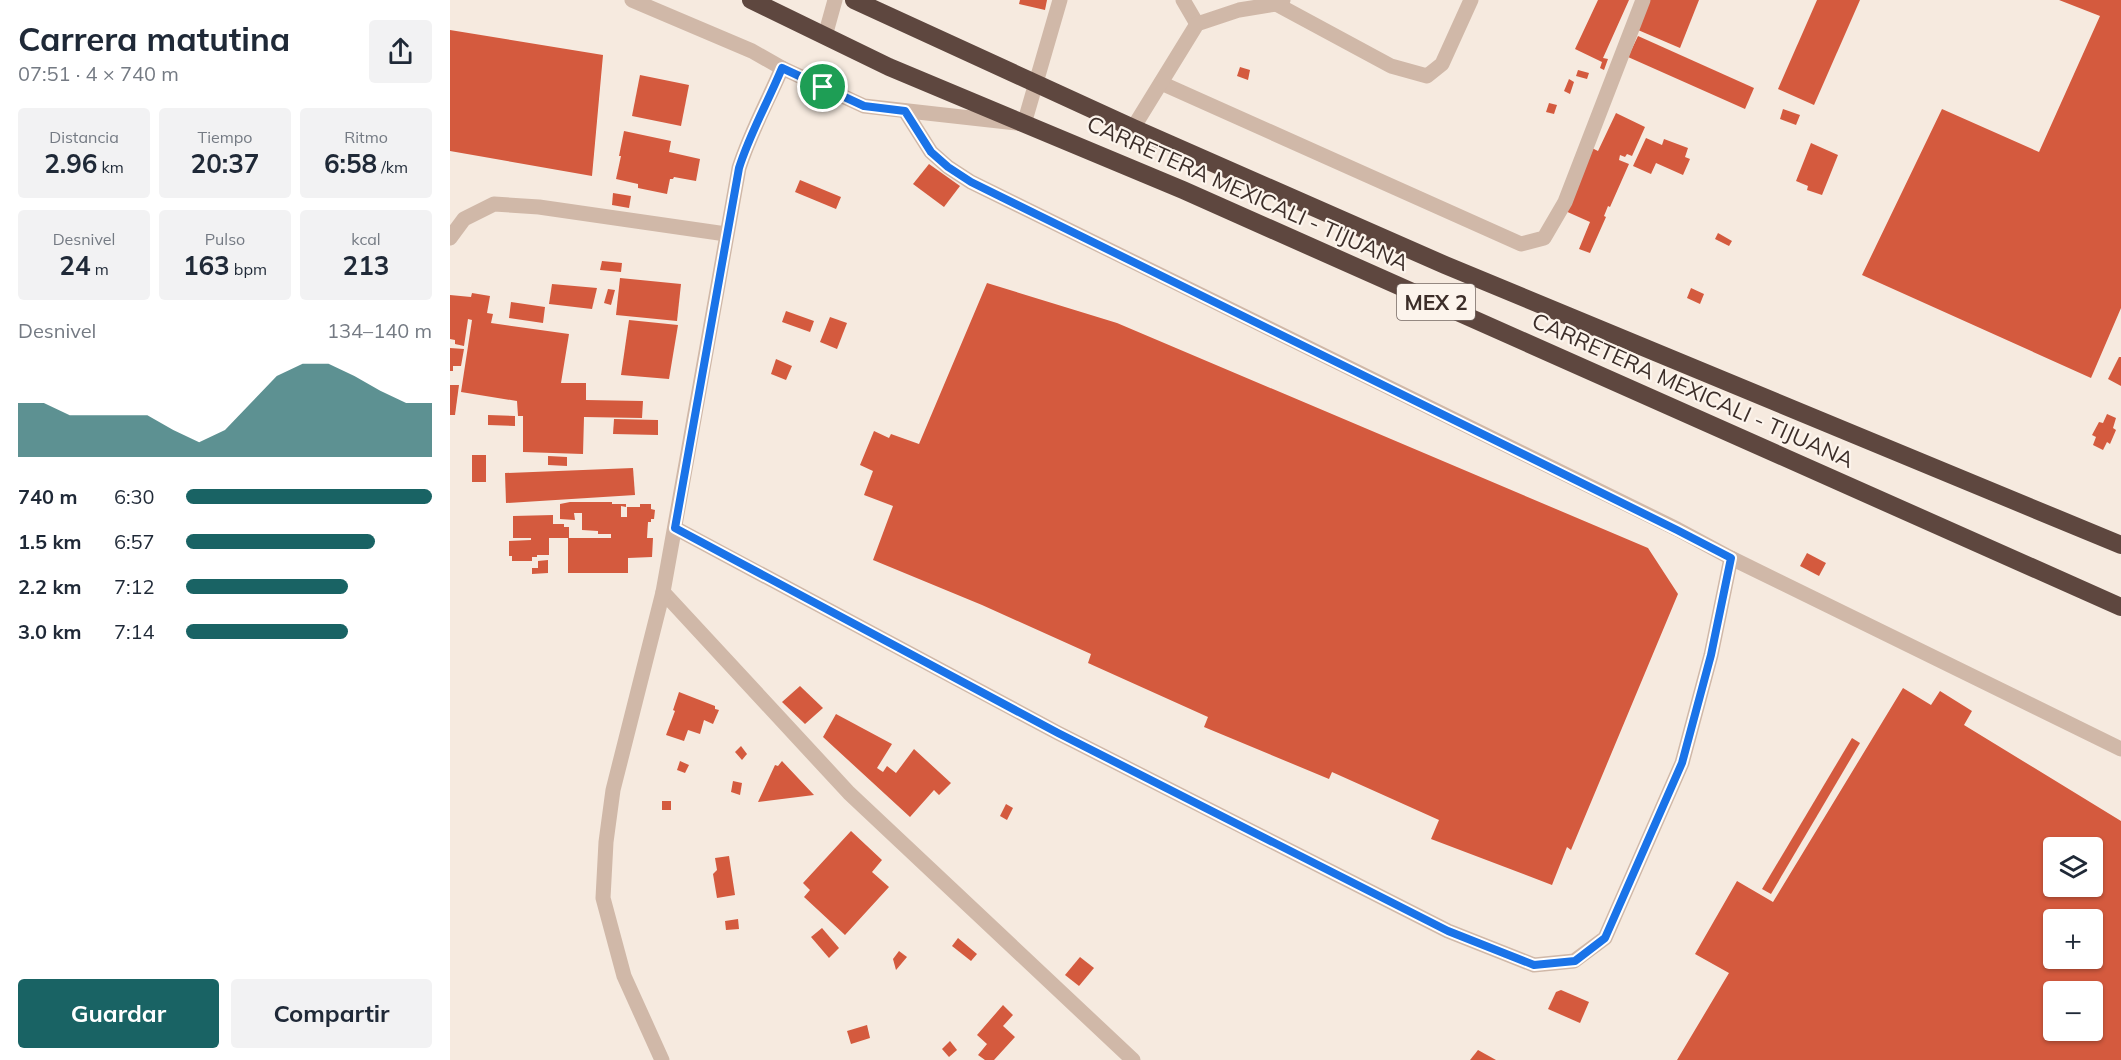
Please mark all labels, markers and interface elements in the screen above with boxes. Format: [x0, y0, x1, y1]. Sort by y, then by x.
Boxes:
text: Carrera matutina [18, 18, 290, 59]
button: share [369, 20, 432, 83]
text: 07:51 · 4 × 740 m [18, 61, 179, 86]
pin [797, 61, 848, 112]
icon: arrive [806, 70, 839, 103]
street label: CARRETERA MEXICALI - TIJUANA [1083, 109, 1413, 277]
text: Distancia [49, 127, 119, 147]
text: Tiempo [198, 127, 252, 147]
text: Ritmo [344, 127, 388, 147]
text: 2.96 [44, 147, 97, 180]
text: 20:37 [191, 147, 259, 180]
text: 6:58 [324, 147, 377, 180]
text: km [97, 157, 124, 177]
text: /km [377, 157, 408, 177]
text: Desnivel [53, 229, 115, 249]
text: Pulso [205, 229, 245, 249]
text: kcal [351, 229, 381, 249]
text: 24 [59, 249, 90, 282]
text: 163 [183, 249, 230, 282]
text: 213 [343, 249, 389, 282]
text: m [90, 259, 109, 279]
text: bpm [230, 259, 267, 279]
road number: MEX 2 [1397, 284, 1475, 320]
street label: CARRETERA MEXICALI - TIJUANA [1528, 306, 1858, 474]
text: Desnivel [18, 318, 96, 343]
text: 134–140 m [327, 318, 432, 343]
text: 740 m [18, 484, 77, 509]
text: 6:30 [114, 484, 155, 509]
text: 1.5 km [18, 529, 81, 554]
text: 6:57 [114, 529, 155, 554]
text: 2.2 km [18, 574, 81, 599]
text: 7:12 [114, 574, 155, 599]
text: 3.0 km [18, 619, 81, 644]
text: 7:14 [114, 619, 155, 644]
map controls [2043, 837, 2103, 1041]
button: layers [2043, 837, 2103, 897]
button: + [2043, 909, 2103, 969]
button: Guardar [18, 979, 219, 1048]
button: Compartir [231, 979, 432, 1048]
button: − [2043, 981, 2103, 1041]

